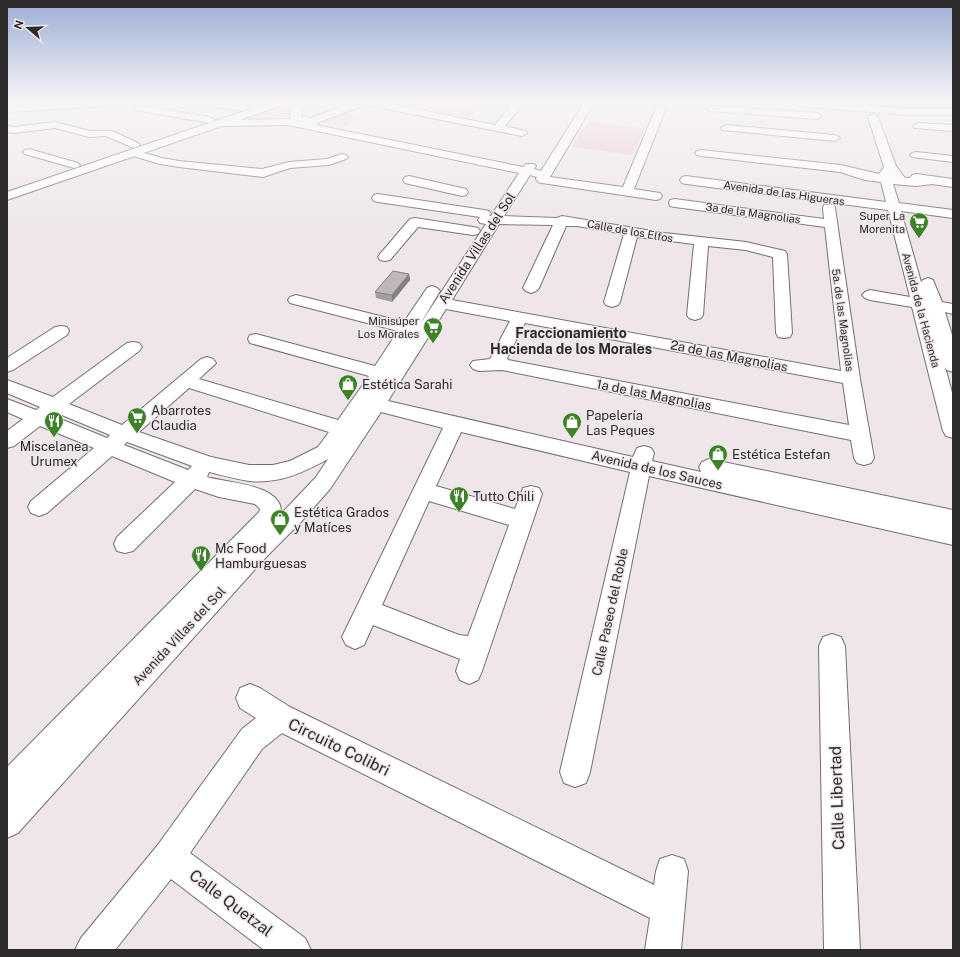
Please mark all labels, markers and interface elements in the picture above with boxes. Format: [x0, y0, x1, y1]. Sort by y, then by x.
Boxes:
north arrow [8, 8, 48, 48]
text: N [11, 19, 26, 31]
street label: Avenida de las Higueras [723, 179, 846, 207]
street label: Avenida Villas del Sol [435, 190, 519, 306]
street label: 3a de la Magnolias [705, 200, 802, 226]
place label: Super La Morenita [859, 210, 905, 235]
supermarket icon: Super La Morenita [908, 211, 930, 239]
street label: Calle de los Elfos [586, 218, 674, 245]
street label: Avenida de la Hacienda [900, 251, 942, 369]
street label: 5a. de las Magnolias [830, 268, 856, 373]
place label: Minisúper Los Morales [358, 315, 419, 340]
supermarket icon: Minisúper Los Morales [422, 316, 444, 344]
district label: Fraccionamiento Hacienda de los Morales [490, 325, 652, 357]
street label: 2a de las Magnolias [669, 337, 789, 375]
shop icon: Estética Sarahi [337, 373, 359, 401]
street label: 1a de las Magnolias [595, 376, 713, 414]
place label: Estética Sarahi [362, 377, 453, 392]
place label: Abarrotes Claudia [151, 403, 211, 433]
supermarket icon: Abarrotes Claudia [126, 406, 148, 434]
place label: Papelería Las Peques [586, 408, 655, 438]
restaurant icon: Miscelanea Urumex [43, 410, 65, 438]
shop icon: Papelería Las Peques [561, 411, 583, 439]
place label: Miscelanea Urumex [20, 439, 88, 469]
shop icon: Estética Estefan [707, 443, 729, 471]
place label: Estética Estefan [732, 447, 830, 462]
street label: Avenida de los Sauces [590, 448, 724, 492]
restaurant icon: Tutto Chili [448, 485, 470, 513]
place label: Tutto Chili [473, 489, 534, 504]
place label: Estética Grados y Matíces [294, 505, 389, 535]
shop icon: Estética Grados y Matíces [269, 508, 291, 536]
place label: Mc Food Hamburguesas [215, 541, 307, 571]
restaurant icon: Mc Food Hamburguesas [190, 544, 212, 572]
street label: Calle Paseo del Roble [589, 547, 631, 677]
street label: Avenida Villas del Sol [129, 584, 229, 688]
street label: Circuito Colibri [285, 714, 393, 780]
street label: Calle Libertad [826, 746, 848, 850]
street label: Calle Quetzal [186, 866, 276, 941]

